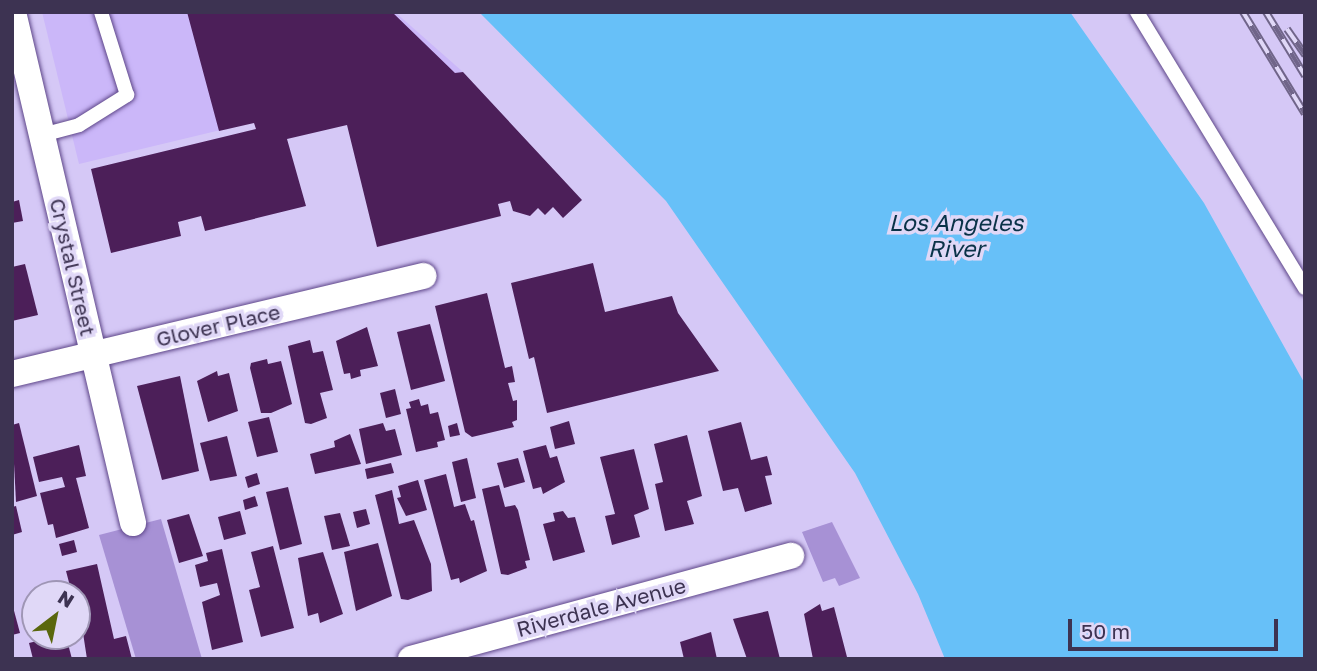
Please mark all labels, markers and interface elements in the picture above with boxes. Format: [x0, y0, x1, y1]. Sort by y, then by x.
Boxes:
street label: Crystal Street [45, 196, 101, 338]
water label: Los Angeles River [889, 208, 1023, 262]
street label: Glover Place [154, 299, 282, 351]
street label: Riverdale Avenue [514, 572, 688, 642]
north arrow [21, 580, 91, 650]
text: N [54, 585, 79, 612]
scale bar [1072, 604, 1282, 648]
text: 50 m [1081, 618, 1130, 644]

